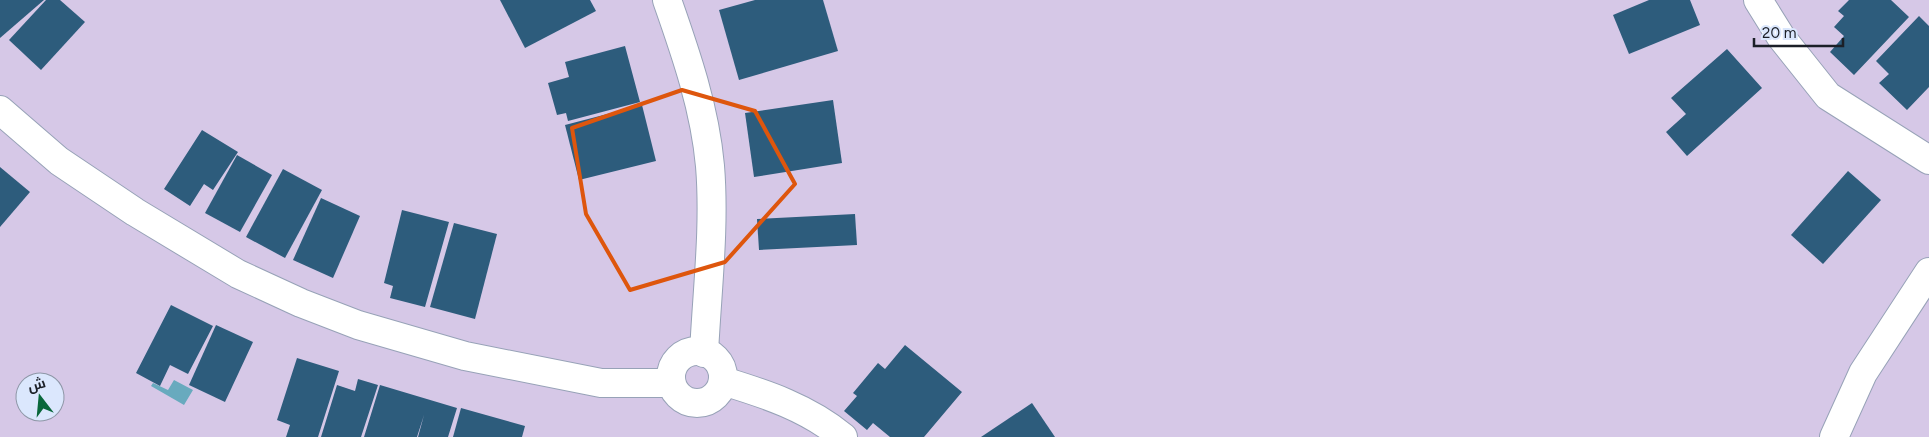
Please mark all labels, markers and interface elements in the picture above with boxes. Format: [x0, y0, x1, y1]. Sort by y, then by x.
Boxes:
scale bar [1754, 15, 1843, 47]
text: 20 m [1762, 24, 1796, 42]
north arrow [15, 372, 65, 422]
text: ش [26, 374, 48, 396]

